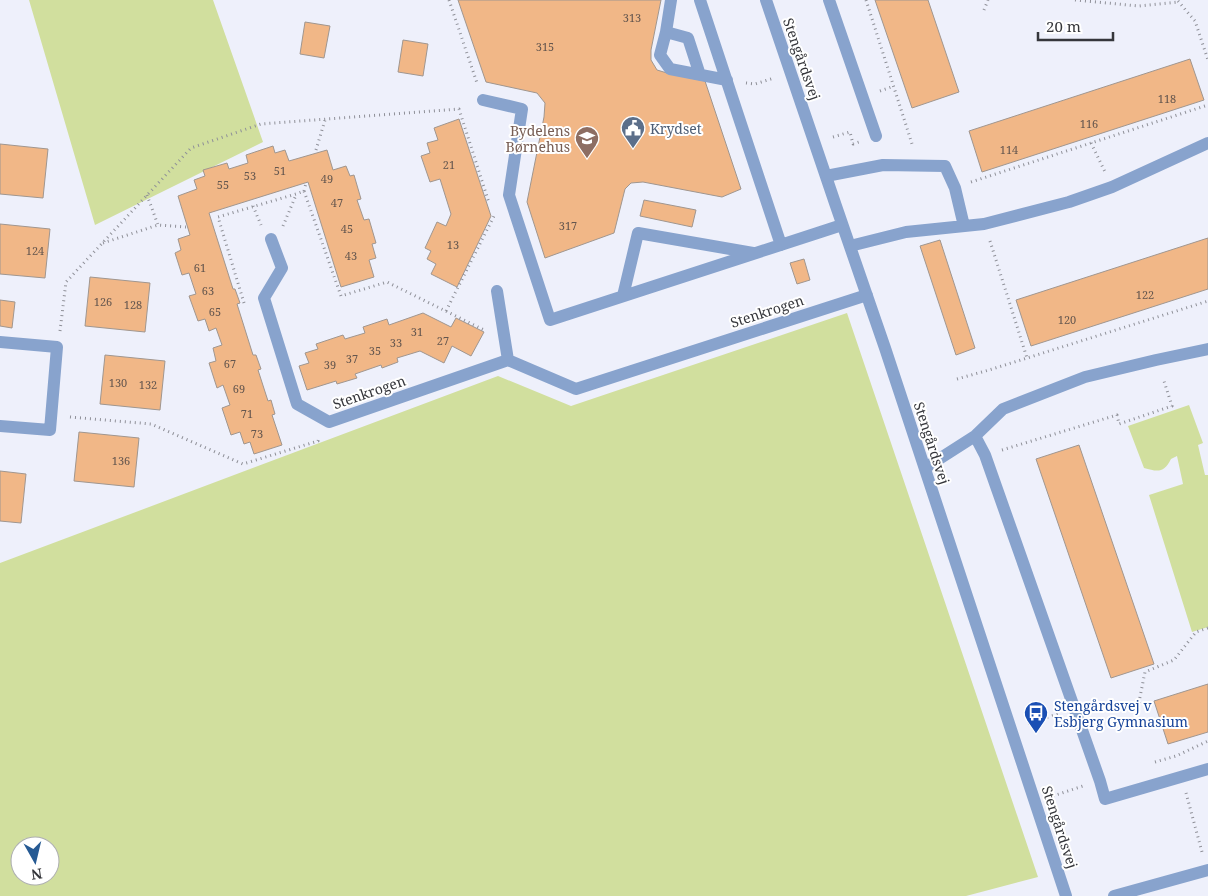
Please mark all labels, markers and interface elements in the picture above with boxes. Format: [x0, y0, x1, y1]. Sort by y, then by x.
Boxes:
house number: 313 [623, 10, 641, 25]
scale bar [1038, 10, 1113, 42]
street label: Stengårdsvej [779, 15, 825, 103]
text: 20 m [1046, 16, 1081, 36]
house number: 315 [536, 39, 554, 54]
house number: 118 [1158, 91, 1176, 106]
public building icon: Krydset [620, 115, 646, 149]
house number: 116 [1080, 116, 1098, 131]
place label: Krydset [650, 119, 702, 138]
place label: Bydelens Børnehus [506, 121, 570, 156]
school or university icon: Bydelens Børnehus [574, 125, 600, 159]
house number: 114 [1000, 142, 1018, 157]
house number: 21 [443, 157, 455, 172]
house number: 51 [274, 163, 286, 178]
house number: 53 [244, 168, 256, 183]
house number: 49 [321, 171, 333, 186]
house number: 55 [217, 177, 229, 192]
house number: 47 [331, 195, 343, 210]
house number: 317 [559, 218, 577, 233]
house number: 45 [341, 221, 353, 236]
house number: 13 [447, 237, 459, 252]
house number: 124 [26, 243, 44, 258]
house number: 43 [345, 248, 357, 263]
house number: 61 [194, 260, 206, 275]
house number: 63 [202, 283, 214, 298]
house number: 122 [1136, 287, 1154, 302]
street label: Stenkrogen [728, 290, 806, 332]
house number: 126 [94, 294, 112, 309]
house number: 128 [124, 297, 142, 312]
house number: 65 [209, 304, 221, 319]
house number: 120 [1058, 312, 1076, 327]
house number: 31 [411, 324, 423, 339]
house number: 27 [437, 333, 449, 348]
house number: 33 [390, 335, 402, 350]
house number: 35 [369, 343, 381, 358]
house number: 37 [346, 351, 358, 366]
house number: 67 [224, 356, 236, 371]
house number: 39 [324, 357, 336, 372]
street label: Stenkrogen [330, 371, 408, 413]
house number: 130 [109, 375, 127, 390]
house number: 132 [139, 377, 157, 392]
house number: 69 [233, 381, 245, 396]
street label: Stengårdsvej [910, 399, 954, 487]
house number: 71 [241, 406, 253, 421]
house number: 73 [251, 426, 263, 441]
house number: 136 [112, 453, 130, 468]
place label: Stengårdsvej v Esbjerg Gymnasium [1054, 696, 1188, 731]
bus stop icon: Stengårdsvej v Esbjerg Gymnasium [1023, 700, 1049, 734]
street label: Stengårdsvej [1038, 783, 1082, 871]
north arrow [10, 836, 60, 886]
text: N [30, 864, 44, 885]

